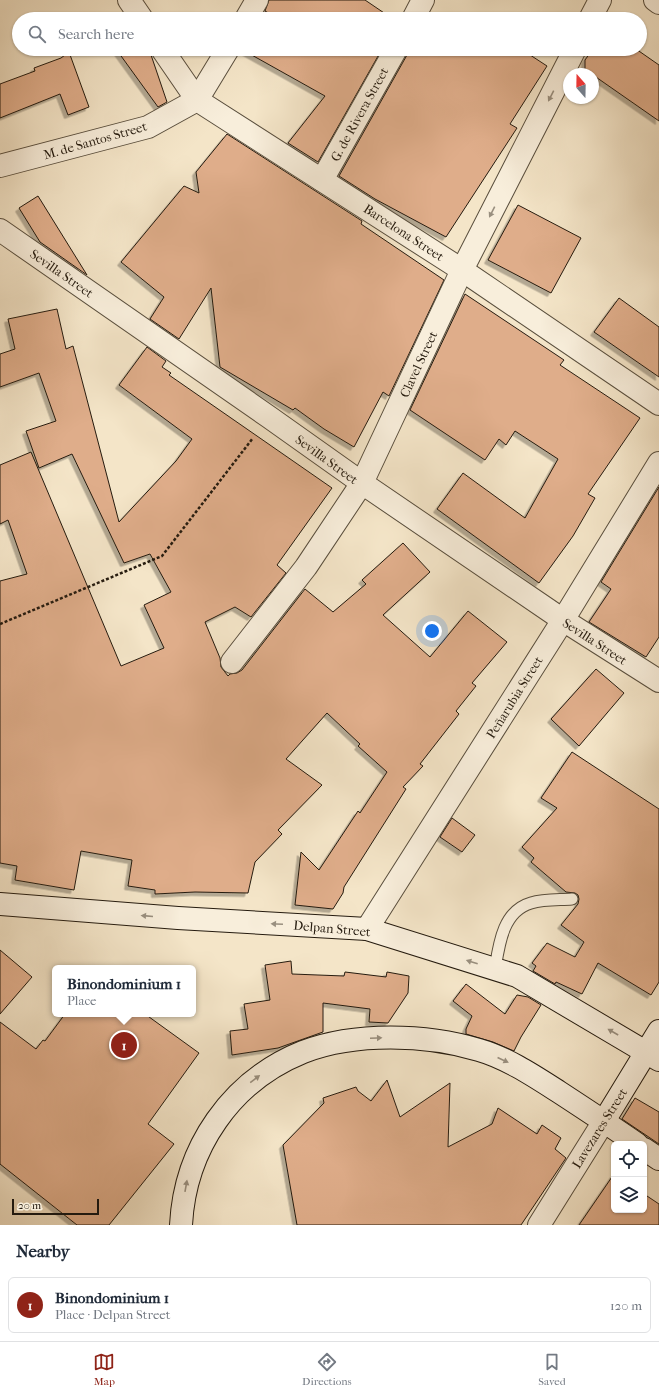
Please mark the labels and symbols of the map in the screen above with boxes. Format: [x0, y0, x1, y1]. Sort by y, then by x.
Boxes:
street label: G. de Rivera Street [327, 64, 392, 164]
north arrow [563, 68, 599, 104]
one-way arrow [548, 90, 554, 102]
street label: M. de Santos Street [42, 118, 149, 162]
street label: Barcelona Street [361, 201, 447, 264]
one-way arrow [488, 206, 495, 218]
street label: Sevilla Street [27, 246, 96, 301]
street label: Clavel Street [397, 328, 440, 400]
street label: Sevilla Street [292, 432, 361, 487]
street label: Sevilla Street [560, 615, 630, 668]
your location [422, 621, 442, 641]
street label: Peñarubia Street [483, 653, 546, 741]
one-way arrow [141, 912, 153, 919]
street label: Delpan Street [293, 918, 372, 939]
one-way arrow [271, 920, 283, 927]
one-way arrow [466, 959, 478, 965]
one-way arrow [607, 1029, 618, 1036]
pin: 1 [111, 1030, 137, 1060]
one-way arrow [370, 1035, 382, 1042]
one-way arrow [497, 1057, 509, 1063]
one-way arrow [250, 1075, 261, 1084]
street label: Lavezares Street [569, 1085, 630, 1171]
one-way arrow [184, 1180, 190, 1193]
scale bar [12, 1197, 99, 1216]

